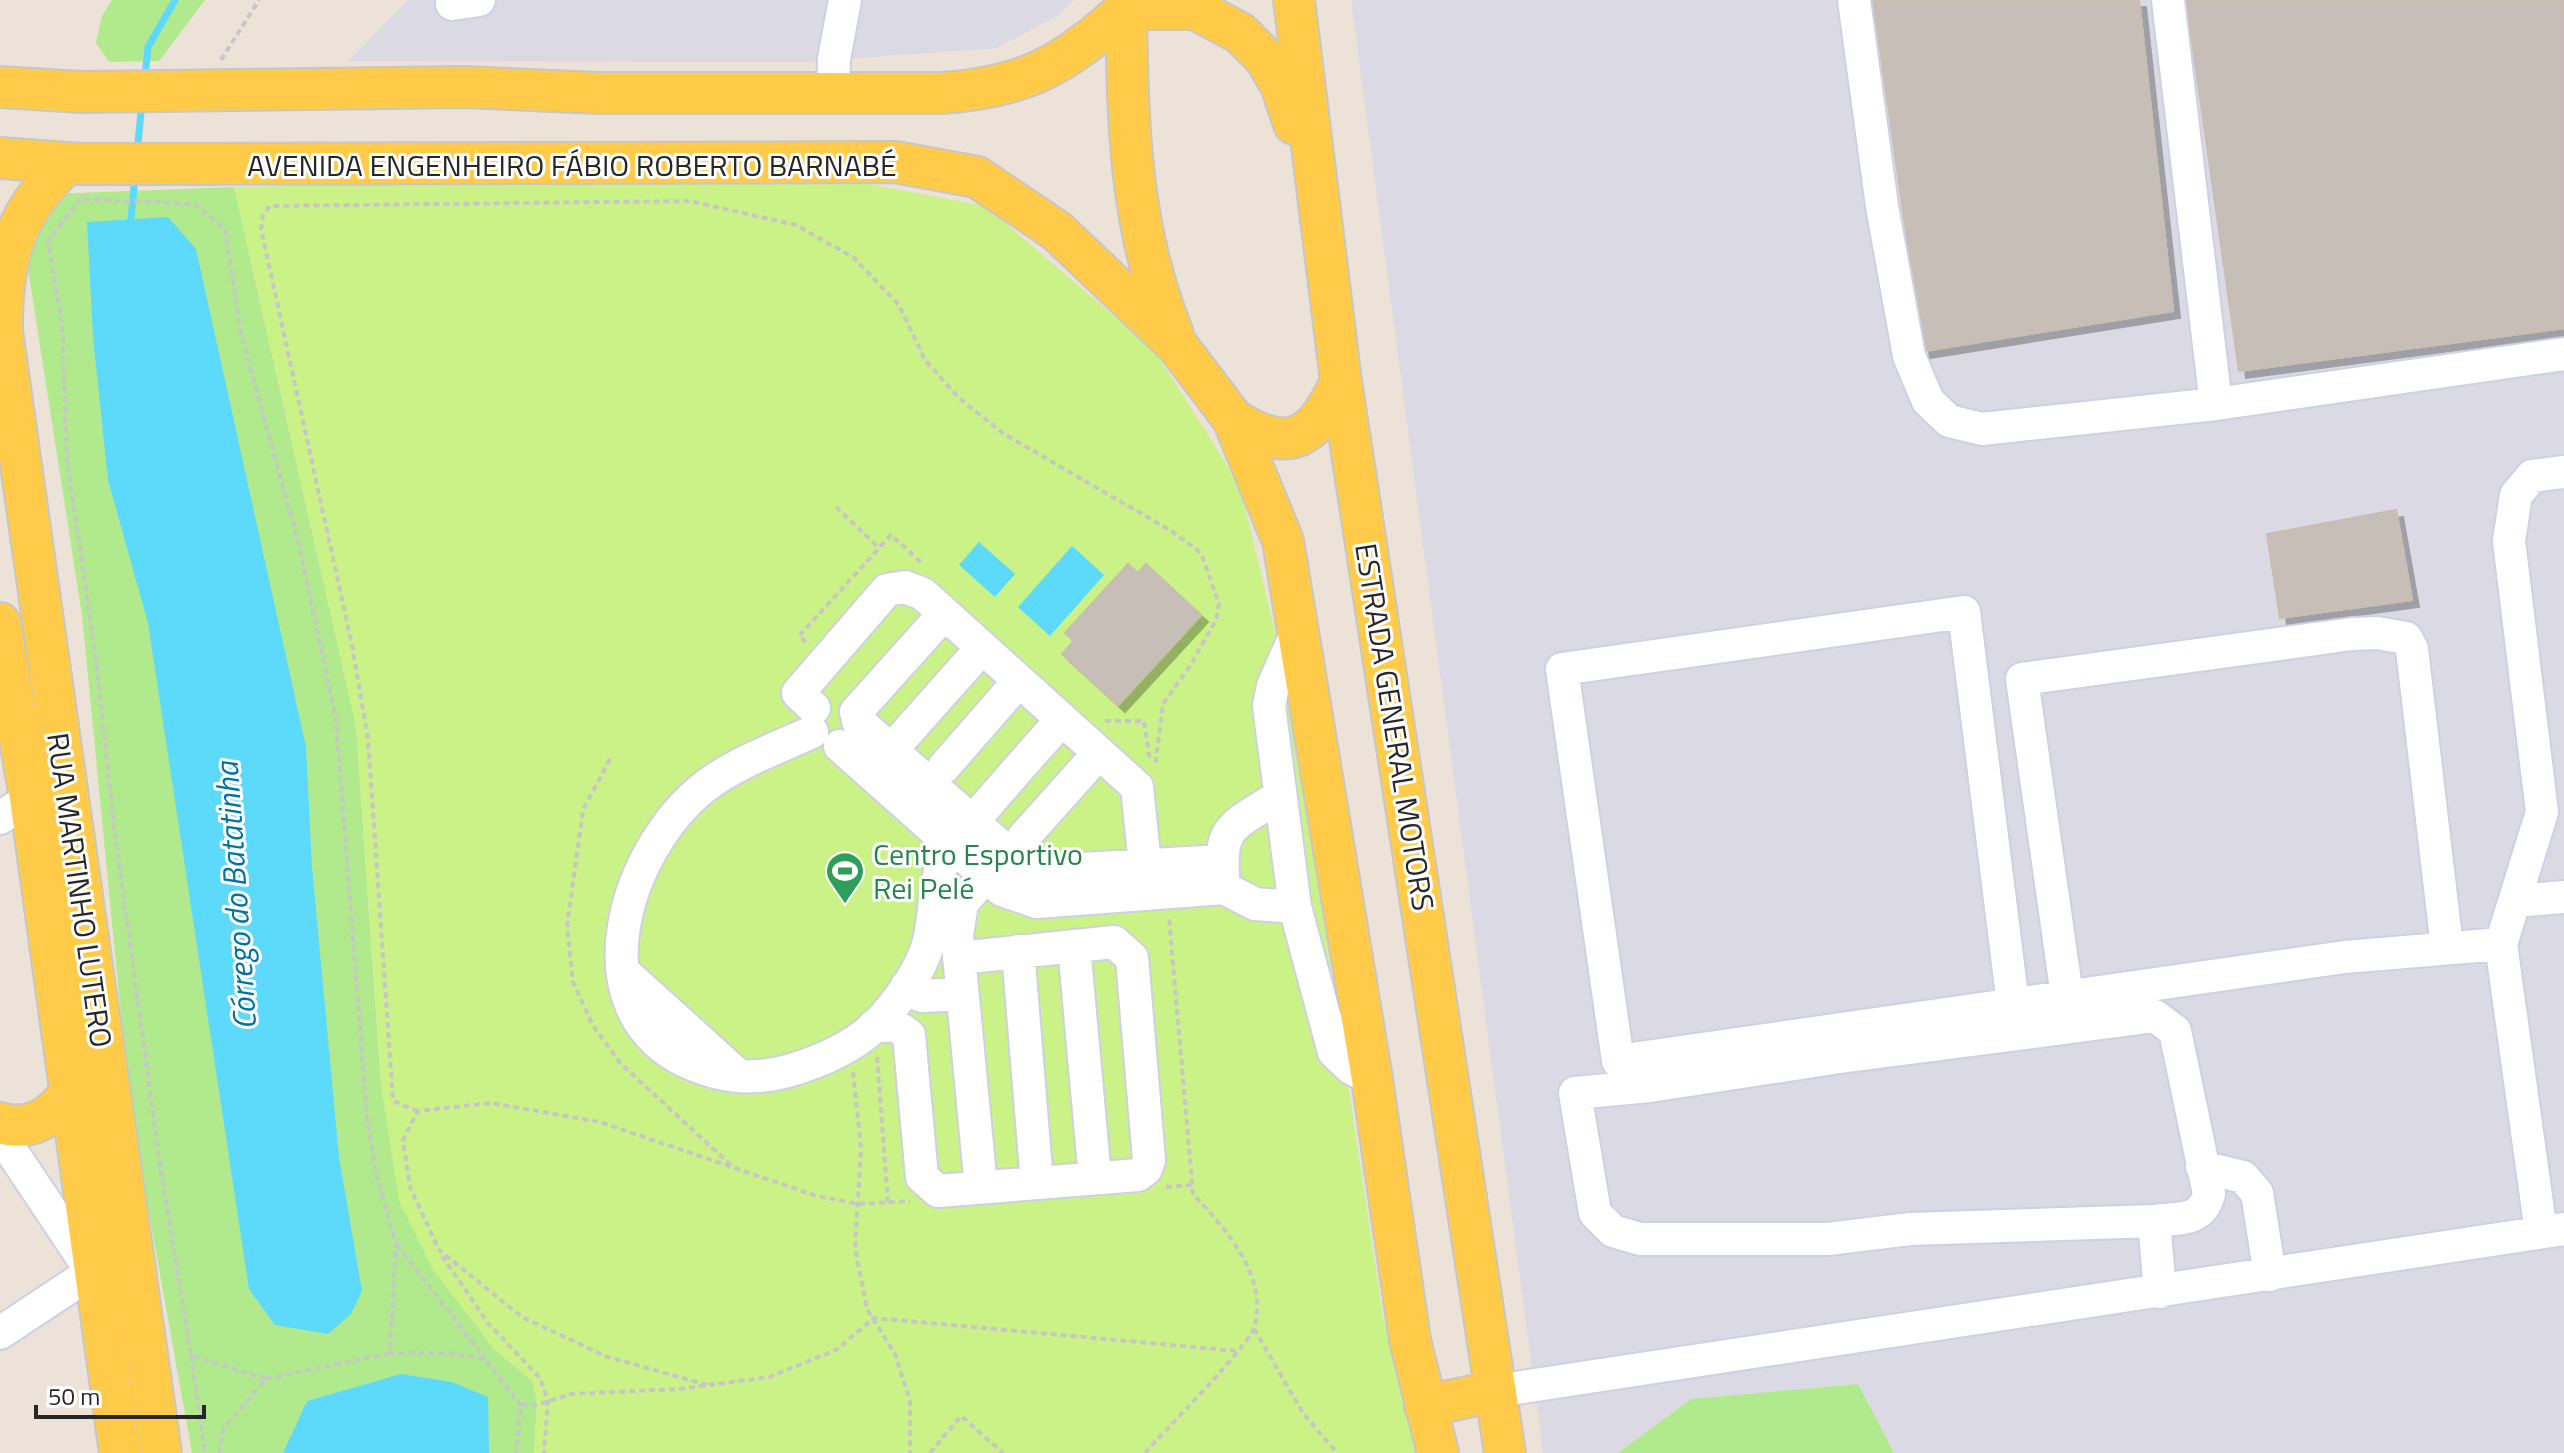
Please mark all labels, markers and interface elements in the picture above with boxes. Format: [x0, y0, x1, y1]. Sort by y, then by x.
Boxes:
street label: AVENIDA ENGENHEIRO FÁBIO ROBERTO BARNABÉ [247, 142, 897, 188]
street label: ESTRADA GENERAL MOTORS [1343, 540, 1447, 914]
street label: RUA MARTINHO LUTERO [35, 730, 125, 1050]
water label: Córrego do Batatinha [202, 759, 268, 1031]
place label: Centro Esportivo Rei Pelé [873, 831, 1083, 911]
sports icon: Centro Esportivo Rei Pelé [824, 850, 866, 905]
scale bar [36, 1369, 204, 1419]
text: 50 m [48, 1378, 100, 1414]

